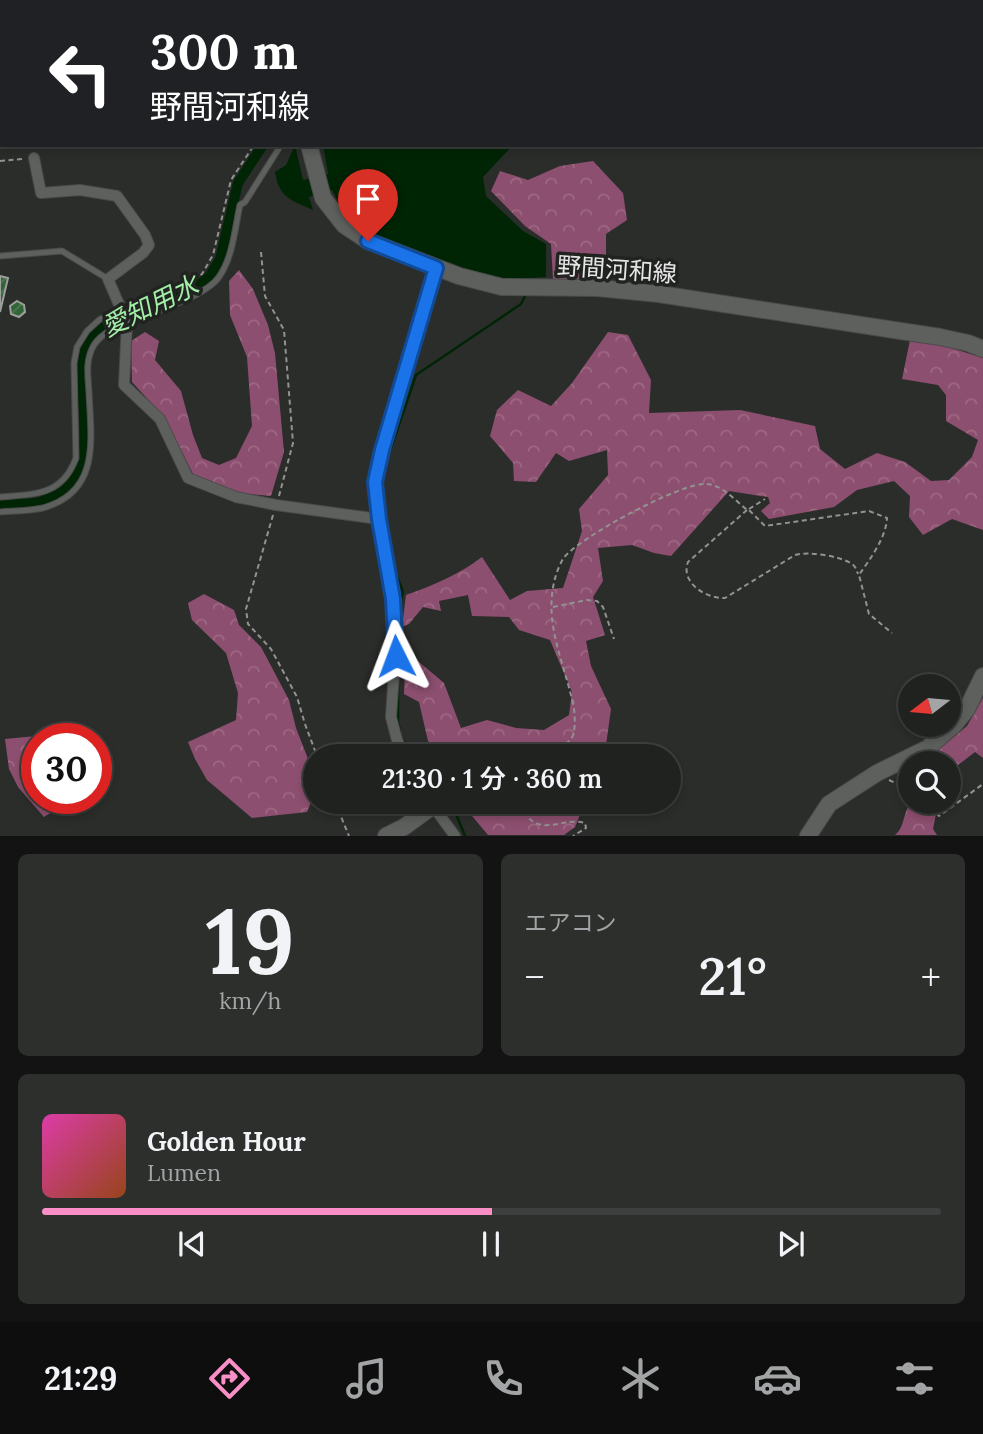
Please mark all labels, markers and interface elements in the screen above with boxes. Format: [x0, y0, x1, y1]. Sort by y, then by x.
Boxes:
text: 300 m [150, 20, 298, 82]
icon: left [35, 28, 126, 119]
text: 野間河和線 [150, 86, 310, 127]
pin [338, 169, 398, 241]
icon: arrive [349, 180, 387, 218]
street label: 野間河和線 [556, 250, 678, 289]
water label: 愛知用水 [96, 267, 206, 343]
position arrow [359, 619, 433, 693]
north arrow [898, 674, 961, 737]
map controls [898, 674, 961, 814]
speed limit sign: 30 [21, 723, 112, 814]
button: search [898, 751, 961, 814]
text: 21:30 · 1 分 · 360 m [382, 762, 602, 795]
text: 19 [206, 882, 295, 999]
text: エアコン [525, 908, 617, 937]
text: 21° [699, 943, 767, 1009]
text: − [525, 953, 545, 1001]
text: + [921, 953, 941, 1001]
text: km/h [219, 986, 281, 1015]
text: Golden Hour [147, 1125, 306, 1158]
text: Lumen [147, 1158, 221, 1187]
icon: previous [173, 1225, 211, 1263]
icon: pause [472, 1225, 510, 1263]
icon: next [772, 1225, 810, 1263]
icon: directions [205, 1354, 254, 1403]
icon: music [342, 1354, 391, 1403]
icon: phone [479, 1354, 528, 1403]
icon: climate [616, 1354, 665, 1403]
icon: car [753, 1354, 802, 1403]
icon: filters [890, 1354, 939, 1403]
text: 21:29 [44, 1358, 118, 1399]

